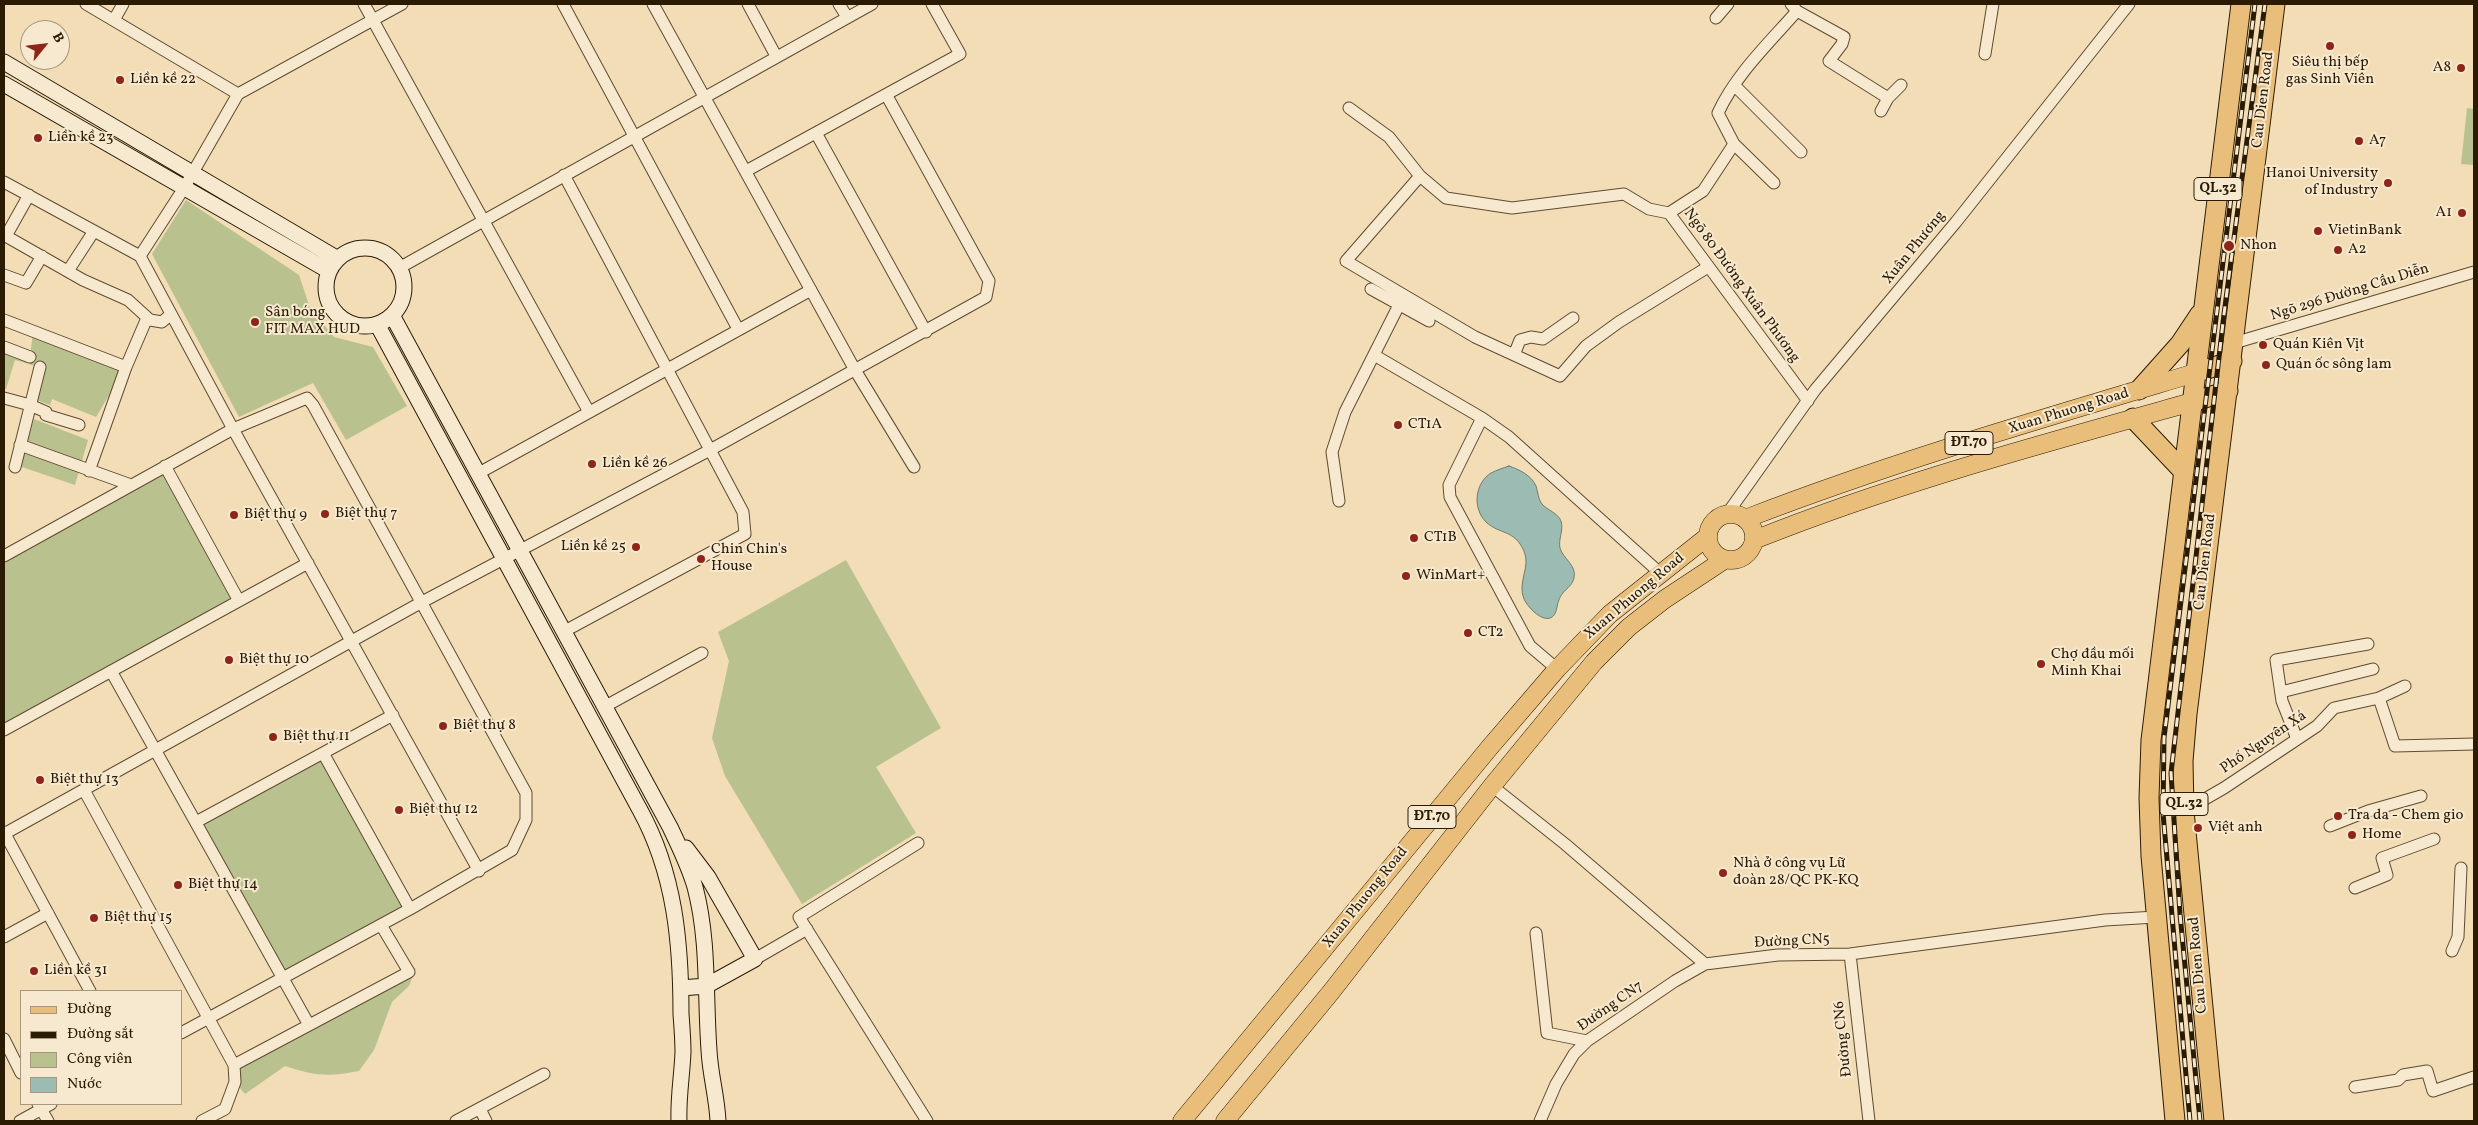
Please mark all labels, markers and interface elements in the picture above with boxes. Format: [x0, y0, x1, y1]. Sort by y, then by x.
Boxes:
north arrow [20, 20, 70, 70]
text: B [47, 29, 68, 47]
marker: Siêu thị bếp gas Sinh Viên [2324, 40, 2336, 52]
street label: Cau Dien Road [2249, 51, 2279, 149]
place label: Siêu thị bếp gas Sinh Viên [2286, 54, 2374, 89]
place label: A8 [2433, 59, 2451, 77]
marker: A8 [2455, 62, 2467, 74]
place label: Liền kề 22 [130, 71, 196, 89]
marker: Liền kề 22 [114, 74, 126, 86]
place label: Liền kề 23 [48, 129, 113, 147]
marker: Liền kề 23 [32, 132, 44, 144]
place label: A7 [2369, 132, 2386, 150]
marker: A7 [2353, 135, 2365, 147]
place label: Hanoi University of Industry [2266, 165, 2378, 200]
marker: Hanoi University of Industry [2382, 177, 2394, 189]
road number: QL.32 [2194, 178, 2242, 200]
place label: A1 [2436, 204, 2452, 222]
street label: Ngõ 80 Đường Xuân Phương [1679, 205, 1803, 367]
marker: A1 [2456, 207, 2468, 219]
street label: Xuân Phương [1880, 208, 1950, 288]
place label: VietinBank [2328, 222, 2402, 240]
marker: VietinBank [2312, 225, 2324, 237]
place label: Nhon [2240, 237, 2277, 255]
marker: Nhon [2222, 239, 2236, 253]
place label: A2 [2348, 241, 2367, 259]
marker: A2 [2332, 244, 2344, 256]
street label: Ngõ 296 Đường Cầu Diễn [2269, 260, 2431, 326]
place label: Sân bóng FIT MAX HUD [265, 304, 360, 339]
marker: Sân bóng FIT MAX HUD [249, 316, 261, 328]
place label: Quán Kiên Vịt [2273, 336, 2365, 354]
marker: Quán Kiên Vịt [2257, 339, 2269, 351]
place label: Quán ốc sông lam [2276, 356, 2392, 374]
marker: Quán ốc sông lam [2260, 359, 2272, 371]
street label: Xuan Phuong Road [2007, 385, 2131, 439]
place label: CT1A [1408, 416, 1442, 434]
marker: CT1A [1392, 419, 1404, 431]
road number: ĐT.70 [1945, 432, 1993, 454]
place label: Liền kề 26 [602, 455, 668, 473]
marker: Liền kề 26 [586, 458, 598, 470]
place label: Biệt thự 7 [335, 505, 397, 523]
place label: Biệt thự 9 [244, 506, 307, 524]
marker: Biệt thự 7 [319, 508, 331, 520]
marker: Biệt thự 9 [228, 509, 240, 521]
street label: Cau Dien Road [2191, 513, 2221, 611]
place label: CT1B [1424, 529, 1457, 547]
marker: CT1B [1408, 532, 1420, 544]
place label: Liền kề 25 [561, 538, 626, 556]
marker: Liền kề 25 [630, 541, 642, 553]
place label: Chin Chin's House [711, 541, 787, 576]
street label: Xuan Phuong Road [1581, 550, 1689, 644]
marker: Chin Chin's House [695, 553, 707, 565]
place label: WinMart+ [1416, 567, 1485, 585]
marker: WinMart+ [1400, 570, 1412, 582]
place label: CT2 [1478, 624, 1504, 642]
marker: CT2 [1462, 627, 1474, 639]
place label: Chợ đầu mối Minh Khai [2051, 646, 2134, 681]
place label: Biệt thự 10 [239, 651, 309, 669]
marker: Biệt thự 10 [223, 654, 235, 666]
marker: Chợ đầu mối Minh Khai [2035, 658, 2047, 670]
street label: Phố Nguyên Xá [2218, 708, 2310, 778]
place label: Biệt thự 8 [453, 717, 516, 735]
marker: Biệt thự 8 [437, 720, 449, 732]
place label: Biệt thự 11 [283, 728, 350, 746]
marker: Biệt thự 11 [267, 731, 279, 743]
place label: Biệt thự 13 [50, 771, 119, 789]
marker: Biệt thự 13 [34, 774, 46, 786]
road number: QL.32 [2160, 792, 2208, 816]
place label: Biệt thự 12 [409, 801, 478, 819]
marker: Biệt thự 12 [393, 804, 405, 816]
road number: ĐT.70 [1408, 806, 1456, 829]
place label: Tra da - Chem gio [2348, 807, 2463, 825]
marker: Tra da - Chem gio [2332, 810, 2344, 822]
place label: Việt anh [2208, 819, 2263, 837]
marker: Việt anh [2192, 822, 2204, 834]
place label: Home [2362, 826, 2402, 844]
marker: Home [2346, 829, 2358, 841]
street label: Xuan Phuong Road [1320, 844, 1412, 952]
place label: Nhà ở công vụ Lữ đoàn 28/QC PK-KQ [1733, 855, 1858, 890]
marker: Nhà ở công vụ Lữ đoàn 28/QC PK-KQ [1717, 867, 1729, 879]
place label: Biệt thự 14 [188, 876, 258, 894]
marker: Biệt thự 14 [172, 879, 184, 891]
place label: Biệt thự 15 [104, 909, 172, 927]
marker: Biệt thự 15 [88, 912, 100, 924]
street label: Cau Dien Road [2186, 916, 2212, 1014]
street label: Đường CN5 [1754, 931, 1830, 953]
place label: Liền kề 31 [44, 962, 108, 980]
marker: Liền kề 31 [28, 965, 40, 977]
street label: Đường CN7 [1575, 978, 1647, 1036]
legend [20, 990, 182, 1105]
text: Đường [67, 999, 112, 1020]
street label: Đường CN6 [1831, 1000, 1857, 1078]
text: Đường sắt [67, 1024, 134, 1045]
text: Công viên [67, 1049, 132, 1070]
text: Nước [67, 1074, 102, 1095]

